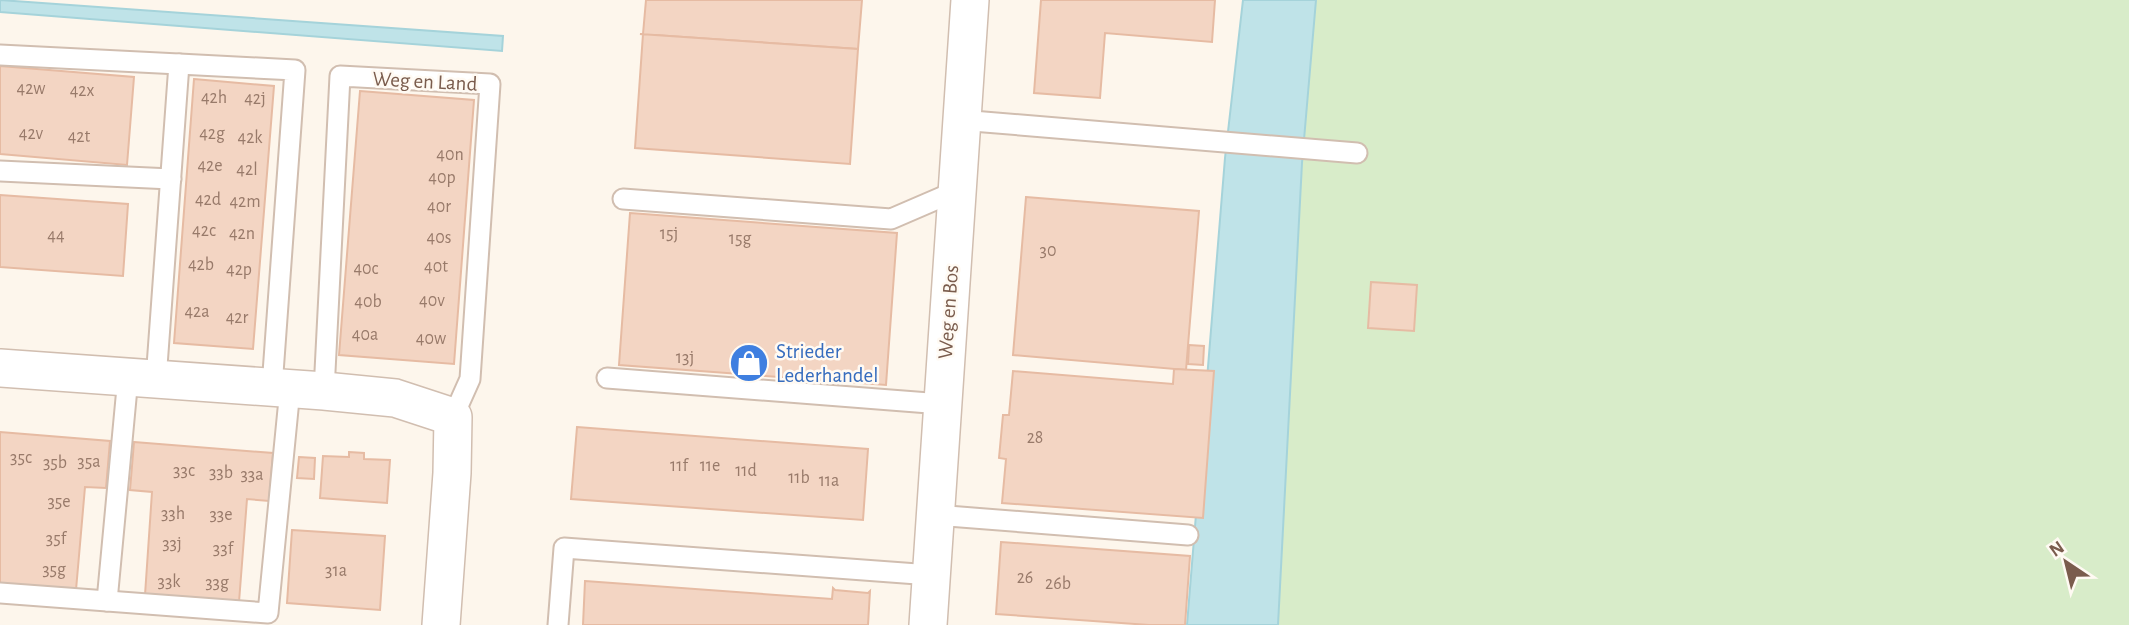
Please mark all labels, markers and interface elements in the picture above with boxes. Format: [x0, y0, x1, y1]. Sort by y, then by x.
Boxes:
street label: Weg en Land [372, 68, 478, 95]
house number: 42w [17, 80, 45, 98]
house number: 42x [70, 82, 95, 100]
house number: 42h [201, 89, 227, 107]
house number: 42j [244, 90, 266, 108]
house number: 42v [19, 125, 44, 143]
house number: 42g [199, 125, 225, 143]
house number: 42t [68, 128, 91, 146]
house number: 42k [237, 129, 263, 147]
house number: 40n [436, 146, 464, 164]
house number: 42e [197, 157, 223, 175]
house number: 42l [236, 161, 258, 179]
house number: 40p [428, 169, 456, 187]
house number: 42d [195, 191, 221, 209]
house number: 42m [229, 193, 261, 211]
house number: 40r [427, 198, 451, 216]
house number: 42c [192, 222, 216, 240]
house number: 42n [229, 225, 255, 243]
house number: 15j [660, 225, 678, 243]
house number: 44 [47, 227, 65, 245]
house number: 40s [427, 229, 451, 247]
house number: 15g [729, 230, 751, 248]
house number: 30 [1040, 242, 1056, 260]
house number: 42b [188, 256, 214, 274]
house number: 40t [424, 258, 448, 276]
house number: 40c [353, 260, 379, 278]
house number: 42p [226, 261, 252, 279]
street label: Weg en Bos [935, 264, 962, 360]
house number: 40v [419, 292, 445, 310]
house number: 40b [354, 293, 382, 311]
house number: 42a [184, 303, 210, 321]
house number: 42r [226, 309, 249, 327]
house number: 40a [352, 326, 378, 344]
house number: 40w [416, 330, 446, 348]
place label: Strieder Lederhandel [776, 341, 878, 386]
shop icon: Strieder Lederhandel [728, 342, 770, 384]
house number: 13j [676, 349, 694, 367]
house number: 28 [1027, 429, 1043, 447]
house number: 35c [10, 449, 32, 467]
house number: 35a [77, 453, 101, 471]
house number: 35b [43, 454, 67, 472]
house number: 11f [670, 457, 689, 475]
house number: 11e [700, 457, 720, 475]
house number: 33c [173, 462, 195, 480]
house number: 11d [735, 462, 757, 480]
house number: 33b [209, 464, 233, 482]
house number: 33a [240, 466, 264, 484]
house number: 11b [788, 469, 810, 487]
house number: 11a [819, 472, 839, 490]
house number: 35e [47, 493, 71, 511]
house number: 33h [161, 505, 185, 523]
house number: 33e [209, 506, 233, 524]
north arrow [2031, 527, 2101, 597]
house number: 35f [46, 530, 68, 548]
house number: 33j [162, 535, 182, 553]
text: N [2046, 538, 2068, 561]
house number: 33f [213, 540, 235, 558]
house number: 35g [42, 561, 66, 579]
house number: 31a [325, 562, 347, 580]
house number: 26 [1017, 569, 1033, 587]
house number: 33k [157, 573, 181, 591]
house number: 33g [205, 574, 229, 592]
house number: 26b [1045, 575, 1071, 593]

